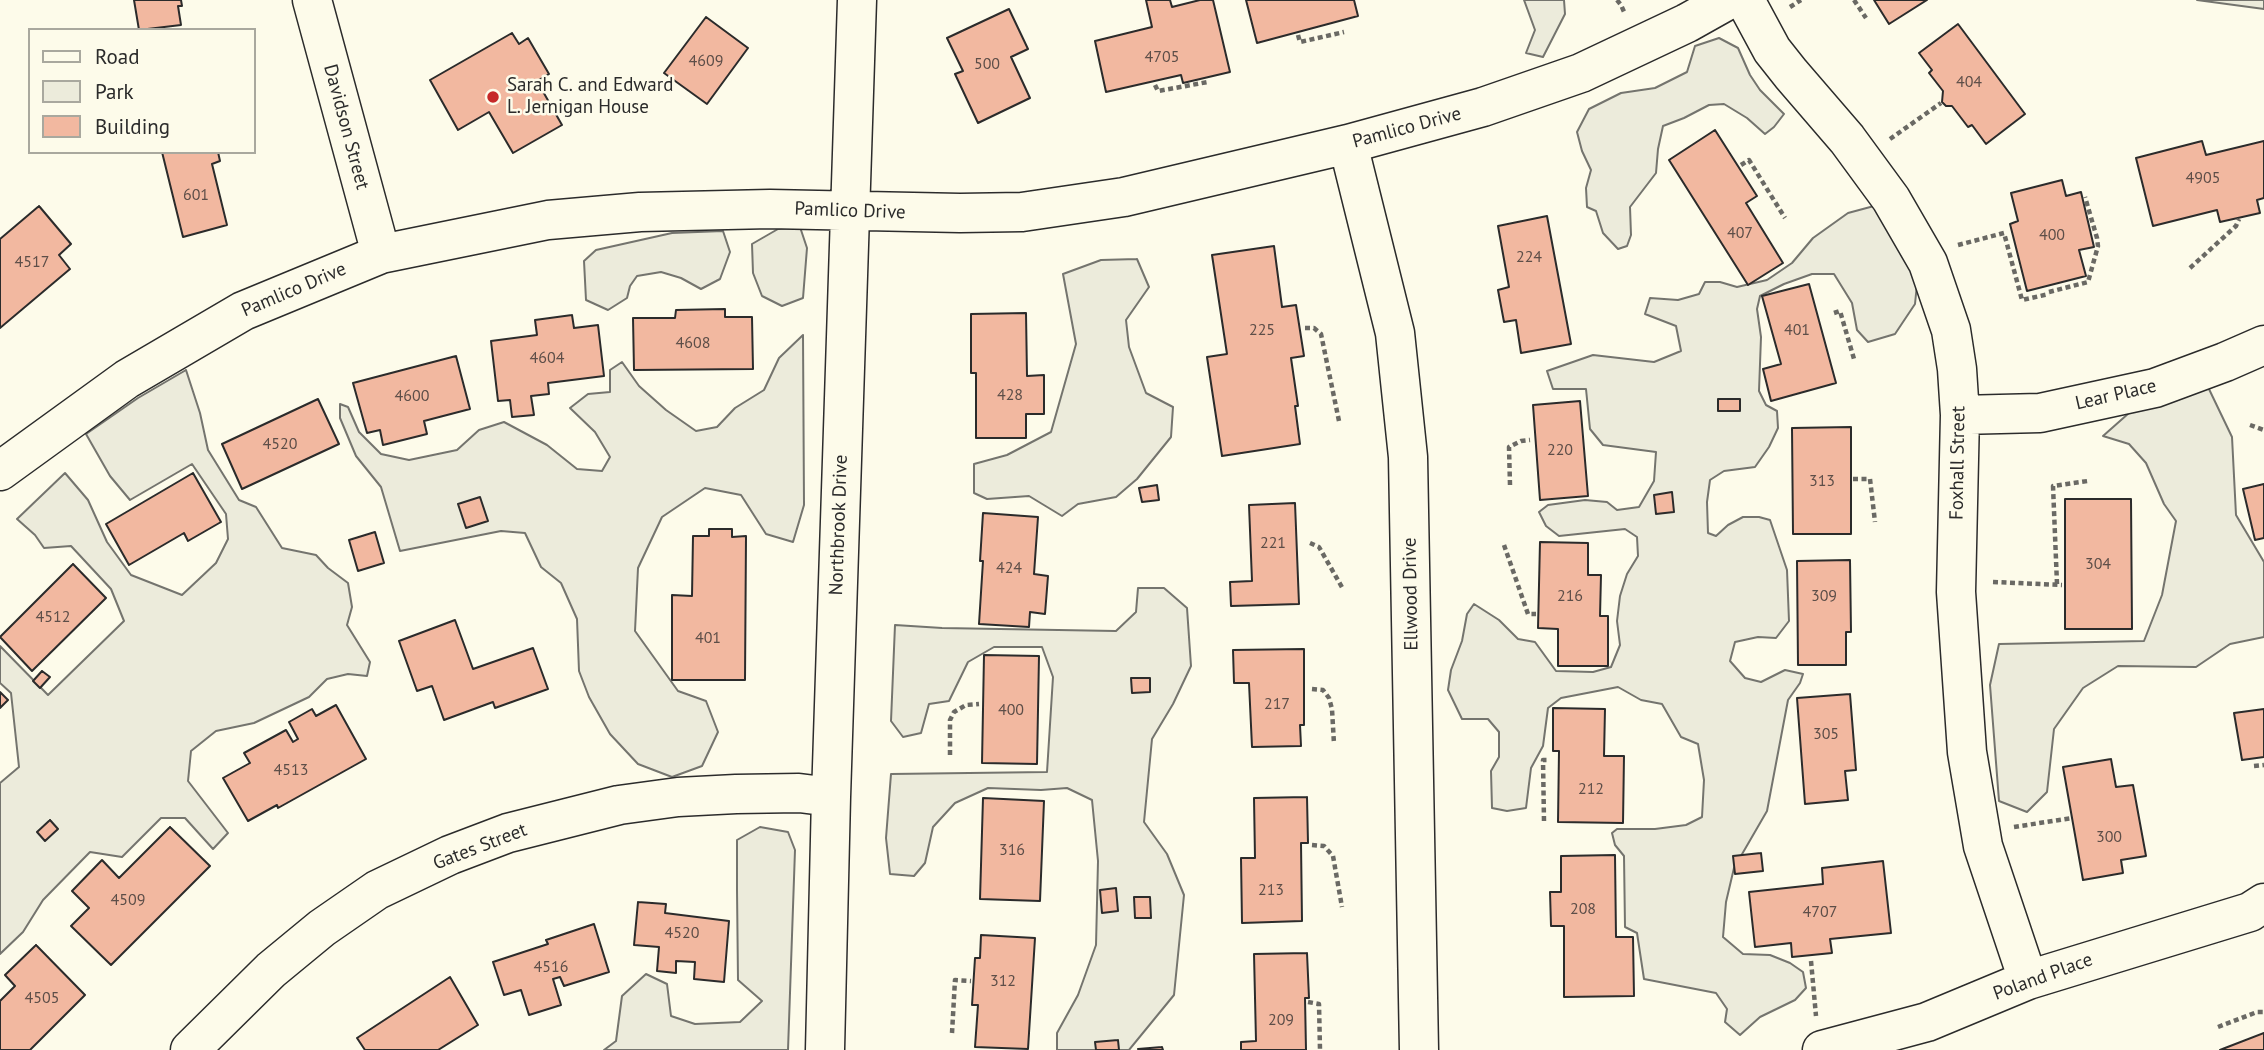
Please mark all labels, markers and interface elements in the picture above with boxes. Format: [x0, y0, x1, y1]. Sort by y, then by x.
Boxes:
legend [28, 28, 256, 154]
text: Road [95, 43, 139, 70]
house number: 4705 [1145, 47, 1179, 67]
house number: 4609 [689, 51, 723, 71]
house number: 500 [974, 54, 1000, 74]
street label: Davidson Street [318, 62, 374, 192]
house number: 404 [1956, 72, 1982, 92]
place label: Sarah C. and Edward L. Jernigan House [507, 75, 673, 119]
text: Park [95, 78, 134, 105]
marker: Sarah C. and Edward L. Jernigan House [485, 89, 501, 105]
street label: Pamlico Drive [1350, 103, 1464, 153]
text: Building [95, 113, 170, 140]
house number: 4905 [2186, 168, 2220, 188]
house number: 601 [183, 185, 209, 205]
street label: Pamlico Drive [794, 198, 906, 224]
house number: 407 [1727, 223, 1753, 243]
house number: 400 [2039, 225, 2065, 245]
house number: 224 [1516, 247, 1542, 267]
house number: 4517 [15, 252, 49, 272]
street label: Pamlico Drive [238, 258, 350, 322]
house number: 225 [1249, 320, 1275, 340]
house number: 401 [1784, 320, 1810, 340]
house number: 4608 [676, 333, 710, 353]
house number: 4604 [530, 348, 564, 368]
street label: Lear Place [2073, 375, 2159, 415]
house number: 428 [997, 385, 1023, 405]
house number: 4600 [395, 386, 429, 406]
street label: Foxhall Street [1946, 406, 1970, 520]
house number: 4520 [263, 434, 297, 454]
house number: 220 [1547, 440, 1573, 460]
street label: Northbrook Drive [825, 454, 853, 596]
house number: 313 [1809, 471, 1835, 491]
house number: 221 [1260, 533, 1286, 553]
street label: Ellwood Drive [1399, 537, 1423, 651]
house number: 304 [2085, 554, 2111, 574]
house number: 424 [996, 558, 1022, 578]
house number: 216 [1557, 586, 1583, 606]
house number: 309 [1811, 586, 1837, 606]
house number: 4512 [36, 607, 70, 627]
house number: 401 [695, 628, 721, 648]
house number: 217 [1264, 694, 1290, 714]
house number: 400 [998, 700, 1024, 720]
house number: 305 [1813, 724, 1839, 744]
house number: 4513 [274, 760, 308, 780]
house number: 212 [1578, 779, 1604, 799]
street label: Gates Street [430, 819, 530, 875]
house number: 300 [2096, 827, 2122, 847]
house number: 316 [999, 840, 1025, 860]
house number: 213 [1258, 880, 1284, 900]
house number: 4509 [111, 890, 145, 910]
house number: 208 [1570, 899, 1596, 919]
house number: 4707 [1803, 902, 1837, 922]
house number: 4520 [665, 923, 699, 943]
street label: Poland Place [1990, 948, 2096, 1006]
house number: 4516 [534, 957, 568, 977]
house number: 312 [990, 971, 1016, 991]
house number: 4505 [25, 988, 59, 1008]
house number: 209 [1268, 1010, 1294, 1030]

